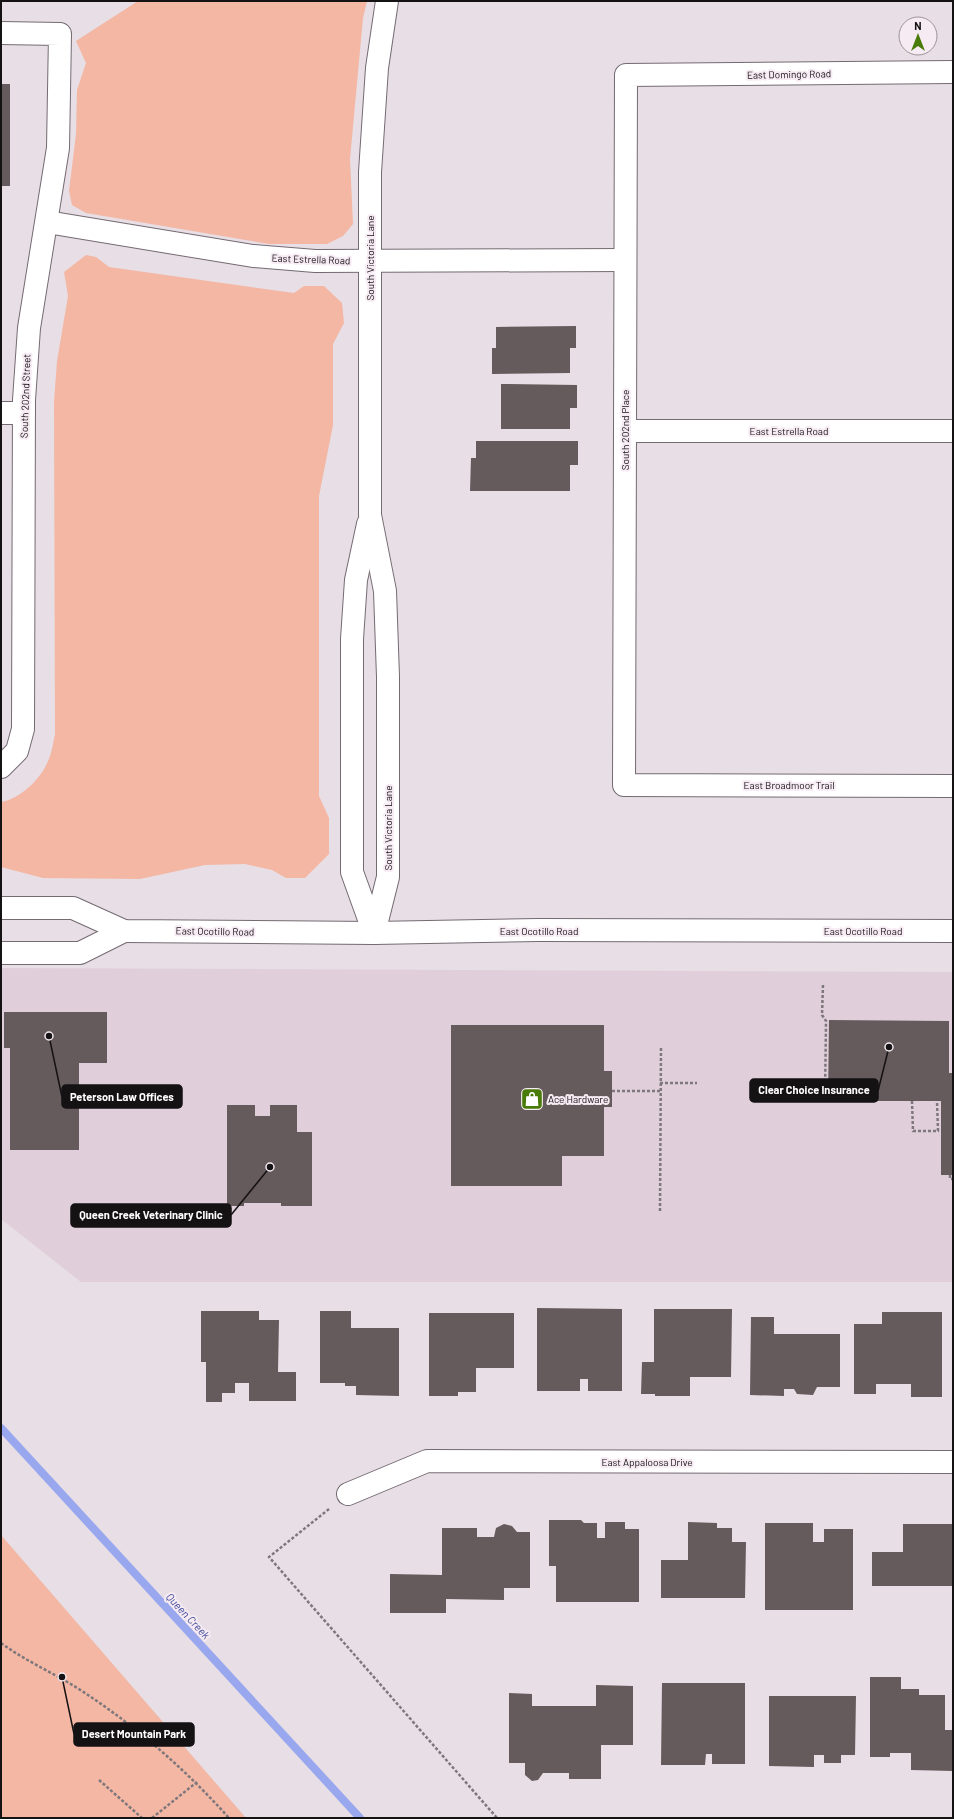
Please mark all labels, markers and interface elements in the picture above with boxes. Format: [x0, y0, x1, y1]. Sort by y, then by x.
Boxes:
north arrow [898, 16, 938, 56]
text: N [914, 19, 922, 32]
street label: East Domingo Road [747, 67, 831, 81]
street label: South Victoria Lane [364, 216, 376, 301]
street label: East Estrella Road [271, 252, 351, 266]
street label: South 202nd Street [18, 353, 32, 438]
street label: South 202nd Place [619, 390, 631, 470]
street label: East Estrella Road [750, 425, 828, 437]
street label: East Broadmoor Trail [744, 779, 834, 791]
street label: South Victoria Lane [382, 786, 394, 871]
street label: East Ocotillo Road [176, 924, 254, 938]
street label: East Ocotillo Road [500, 925, 578, 937]
street label: East Ocotillo Road [824, 925, 902, 937]
callout: Clear Choice Insurance [750, 1079, 878, 1102]
text: Clear Choice Insurance [758, 1083, 870, 1096]
callout: Peterson Law Offices [62, 1085, 182, 1108]
shop icon: Ace Hardware [519, 1086, 545, 1112]
text: Peterson Law Offices [70, 1090, 174, 1103]
place label: Ace Hardware [548, 1093, 608, 1105]
callout: Queen Creek Veterinary Clinic [71, 1204, 231, 1227]
text: Queen Creek Veterinary Clinic [79, 1208, 223, 1221]
street label: East Appaloosa Drive [601, 1456, 693, 1468]
water label: Queen Creek [164, 1590, 213, 1642]
callout: Desert Mountain Park [74, 1723, 194, 1746]
text: Desert Mountain Park [82, 1727, 186, 1740]

